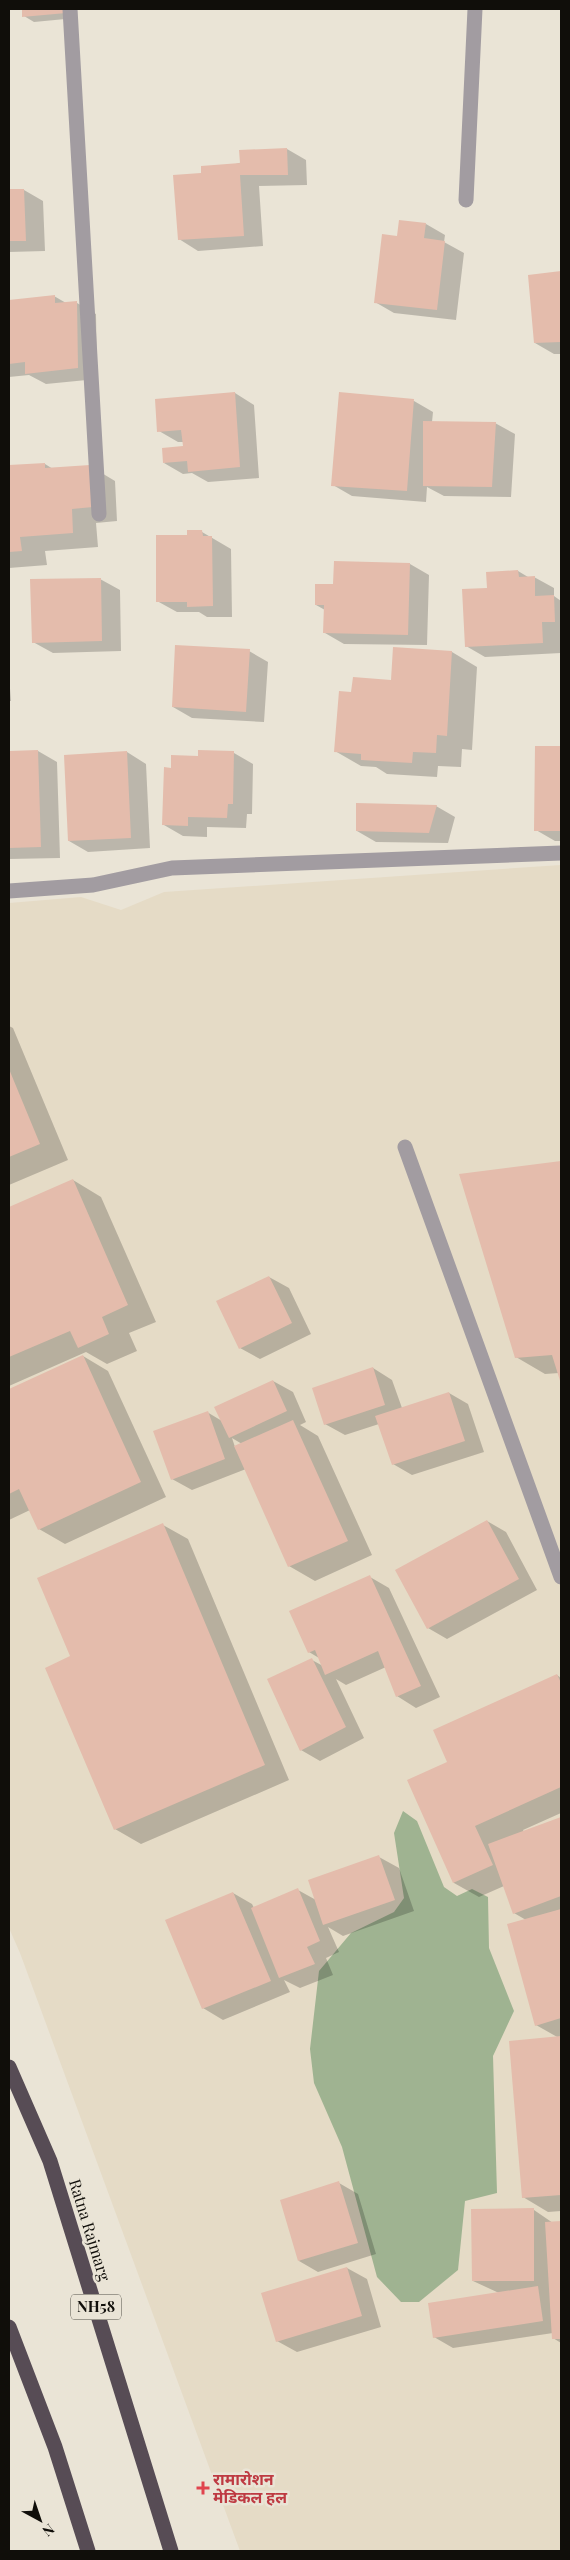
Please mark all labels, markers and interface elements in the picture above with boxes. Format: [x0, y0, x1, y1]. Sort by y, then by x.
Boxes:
street label: Ratna Rajmarg [65, 2176, 116, 2284]
road number: NH58 [71, 2294, 121, 2320]
place label: रामारोशन मेडिकल हल [213, 2468, 288, 2507]
marker: रामारोशन मेडिकल हल [197, 2482, 209, 2494]
north arrow [15, 2495, 65, 2545]
text: N [39, 2520, 59, 2541]

